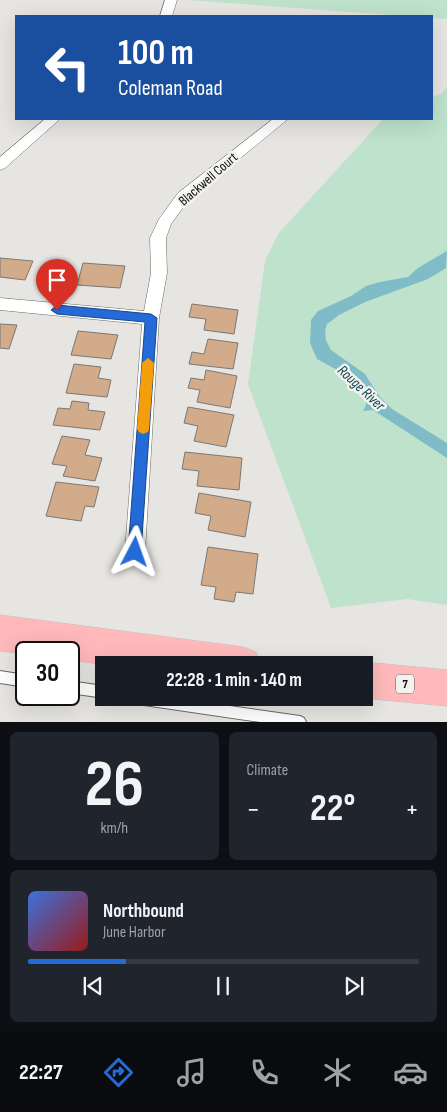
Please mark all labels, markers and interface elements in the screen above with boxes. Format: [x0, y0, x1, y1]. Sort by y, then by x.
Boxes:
text: 100 m [118, 32, 194, 75]
icon: left [35, 35, 100, 100]
text: Coleman Road [118, 75, 223, 102]
street label: Blackwell Court [175, 149, 241, 209]
pin [36, 259, 78, 310]
icon: arrive [43, 266, 71, 294]
water label: Rouge River [333, 361, 389, 415]
position arrow [108, 525, 160, 577]
speed limit sign: 30 [15, 641, 80, 706]
text: 22:28 · 1 min · 140 m [166, 669, 302, 692]
road number: 7 [396, 674, 414, 694]
text: 26 [85, 747, 144, 825]
text: Climate [247, 761, 288, 780]
text: 22° [310, 786, 355, 831]
text: − [247, 793, 260, 826]
text: + [405, 793, 419, 826]
text: km/h [100, 819, 128, 838]
text: Northbound [103, 900, 184, 923]
text: June Harbor [103, 923, 166, 942]
icon: previous [79, 972, 107, 1000]
icon: pause [209, 972, 237, 1000]
icon: next [340, 972, 368, 1000]
icon: directions [101, 1055, 136, 1090]
icon: music [174, 1055, 209, 1090]
icon: phone [247, 1055, 282, 1090]
icon: climate [320, 1055, 355, 1090]
icon: car [393, 1055, 428, 1090]
text: 22:27 [19, 1059, 62, 1086]

